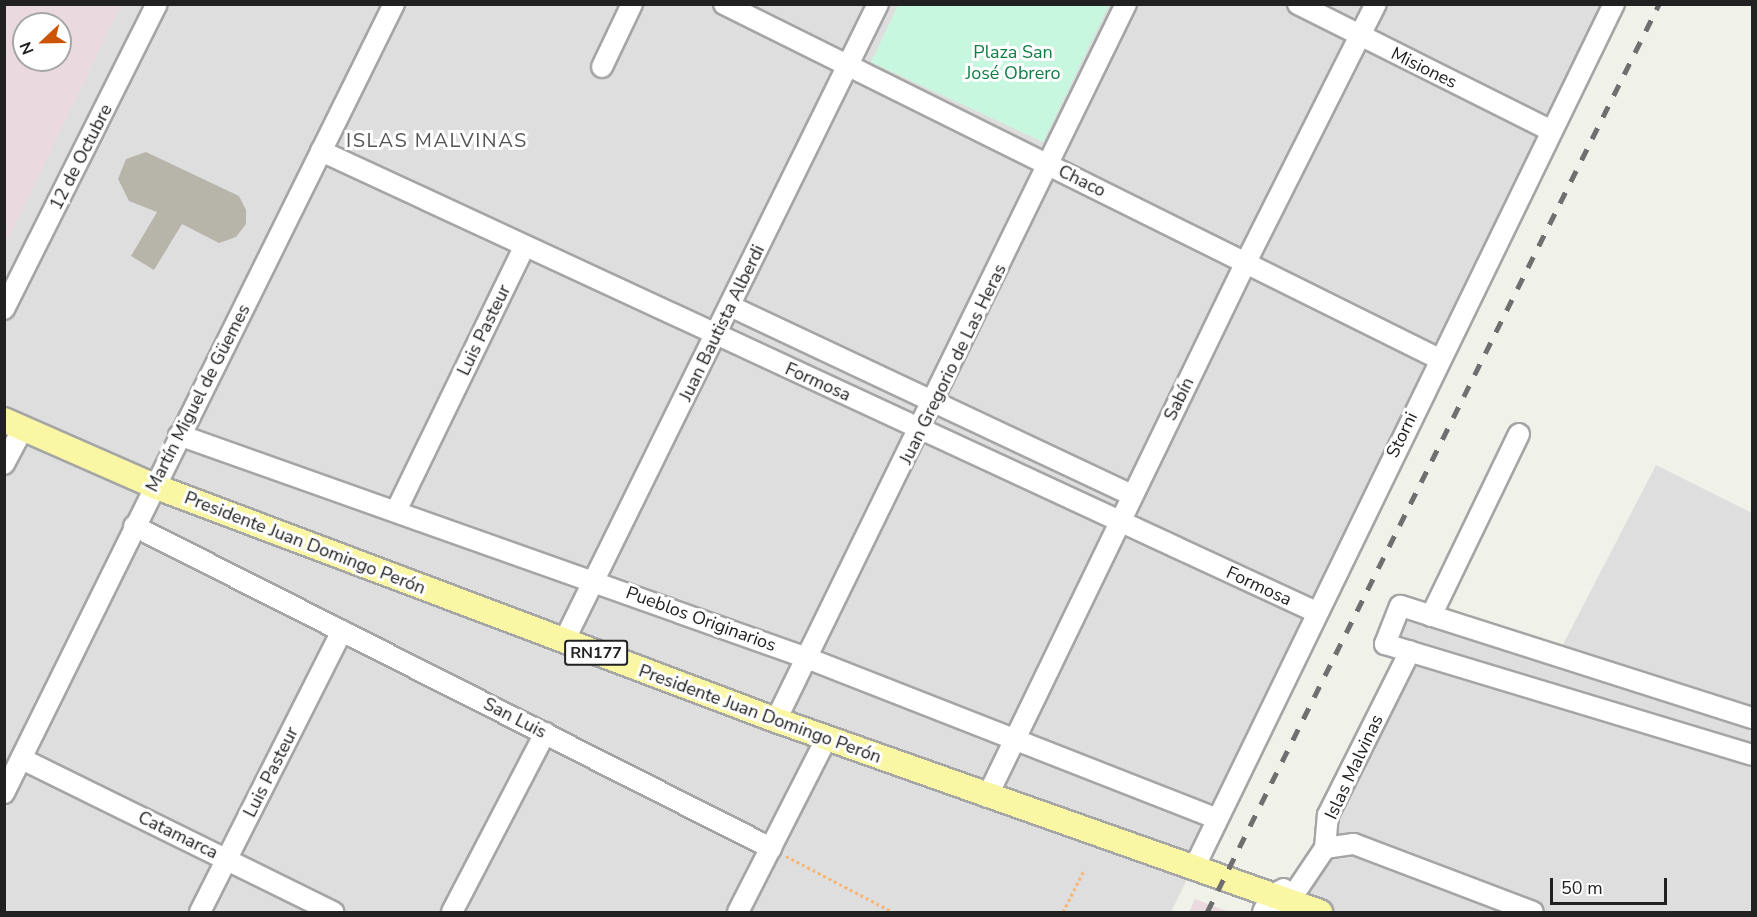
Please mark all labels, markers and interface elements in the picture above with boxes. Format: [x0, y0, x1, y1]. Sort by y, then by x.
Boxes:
north arrow [12, 12, 72, 72]
text: N [15, 38, 40, 58]
park label: Plaza San José Obrero [965, 42, 1061, 84]
street label: Misiones [1387, 43, 1461, 93]
street label: 12 de Octubre [45, 100, 117, 214]
district label: ISLAS MALVINAS [346, 128, 528, 152]
street label: Chaco [1055, 160, 1109, 202]
street label: Juan Bautista Alberdi [675, 241, 769, 405]
street label: Juan Gregorio de Las Heras [895, 260, 1011, 468]
street label: Luis Pasteur [453, 281, 515, 379]
street label: Martín Miguel de Güemes [141, 300, 255, 496]
street label: Formosa [782, 358, 854, 406]
street label: Sabín [1159, 374, 1199, 424]
street label: Storni [1382, 409, 1422, 461]
street label: Presidente Juan Domingo Perón [181, 487, 429, 599]
street label: Formosa [1223, 562, 1295, 610]
street label: Pueblos Originarios [623, 582, 779, 656]
road number: RN177 [563, 640, 629, 666]
street label: Presidente Juan Domingo Perón [636, 660, 884, 768]
street label: San Luis [480, 693, 550, 743]
street label: Islas Malvinas [1320, 711, 1388, 823]
street label: Luis Pasteur [239, 723, 303, 821]
street label: Catamarca [134, 806, 222, 864]
scale bar [1553, 866, 1670, 904]
text: 50 m [1561, 876, 1603, 900]

